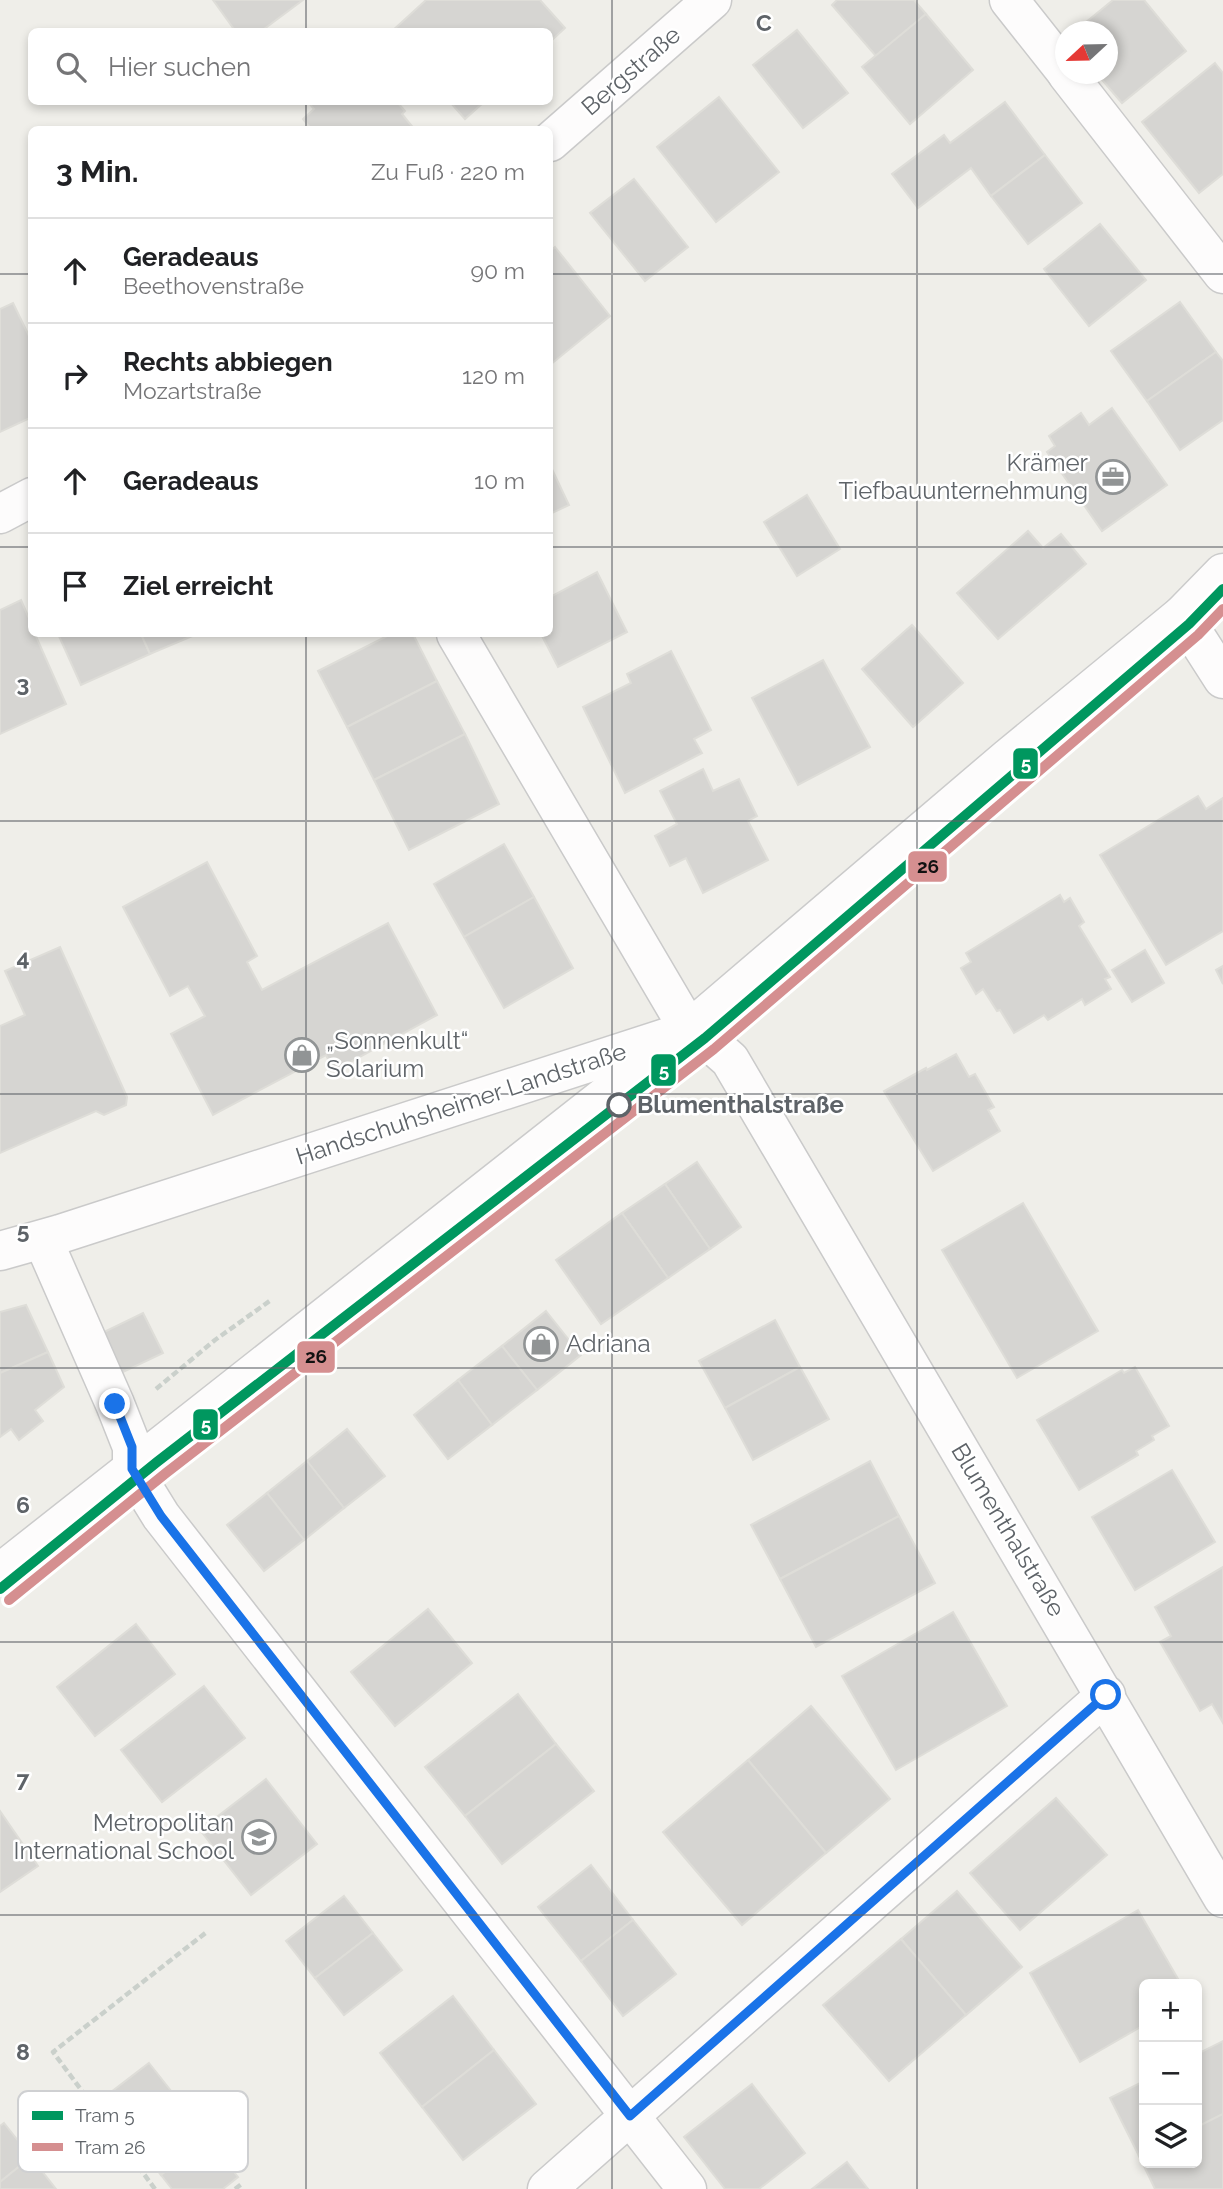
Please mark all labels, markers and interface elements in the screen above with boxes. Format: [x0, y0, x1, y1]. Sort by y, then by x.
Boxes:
text: C [756, 9, 772, 36]
street label: Bergstraße [575, 20, 686, 121]
north arrow [1055, 21, 1118, 84]
search box [28, 28, 553, 105]
icon: search [52, 48, 90, 86]
text: Hier suchen [108, 52, 251, 82]
text: 3 Min. [56, 154, 138, 189]
text: Zu Fuß · 220 m [371, 158, 525, 185]
text: Geradeaus [123, 242, 259, 272]
icon: ahead [56, 252, 94, 290]
text: 90 m [470, 257, 525, 284]
text: Beethovenstraße [123, 272, 304, 299]
text: Rechts abbiegen [123, 347, 333, 377]
icon: right [56, 357, 94, 395]
text: 120 m [462, 362, 525, 389]
text: Mozartstraße [123, 377, 262, 404]
place label: Krämer Tiefbauunternehmung [838, 448, 1089, 505]
office icon: Krämer Tiefbauunternehmung [1094, 458, 1132, 496]
icon: ahead [56, 462, 94, 500]
text: Geradeaus [123, 466, 259, 496]
text: 10 m [474, 467, 525, 494]
icon: arrive [56, 567, 94, 605]
text: Ziel erreicht [123, 571, 273, 601]
text: 3 [17, 670, 29, 697]
line badge: 5 [1012, 747, 1039, 780]
text: 5 [1021, 752, 1031, 774]
line badge: 26 [907, 850, 948, 883]
text: 26 [917, 855, 939, 877]
text: 4 [16, 944, 30, 971]
place label: „Sonnenkult“ Solarium [326, 1026, 468, 1083]
shop icon: „Sonnenkult“ Solarium [283, 1036, 321, 1074]
street label: Handschuhsheimer Landstraße [292, 1036, 630, 1171]
line badge: 5 [650, 1053, 677, 1087]
text: 5 [659, 1059, 669, 1081]
place label: Blumenthalstraße [637, 1090, 844, 1119]
marker: Blumenthalstraße [607, 1093, 631, 1117]
text: 5 [17, 1217, 30, 1244]
shop icon: Adriana [522, 1325, 560, 1363]
place label: Adriana [566, 1329, 651, 1358]
line badge: 26 [296, 1340, 336, 1374]
text: 26 [305, 1345, 327, 1367]
route end [99, 1388, 130, 1419]
line badge: 5 [192, 1408, 219, 1441]
text: 5 [201, 1413, 211, 1435]
street label: Blumenthalstraße [945, 1438, 1072, 1622]
text: 6 [16, 1491, 30, 1518]
route start [1090, 1679, 1121, 1710]
text: 7 [17, 1765, 30, 1792]
place label: Metropolitan International School [13, 1808, 234, 1865]
school or university icon: Metropolitan International School [240, 1818, 278, 1856]
map controls [1139, 1979, 1202, 2168]
button: + [1139, 1979, 1202, 2042]
text: 8 [16, 2038, 30, 2065]
button: − [1139, 2042, 1202, 2105]
legend [18, 2091, 248, 2172]
text: Tram 5 [75, 2104, 135, 2126]
button: layers [1139, 2105, 1202, 2168]
text: Tram 26 [75, 2136, 146, 2158]

